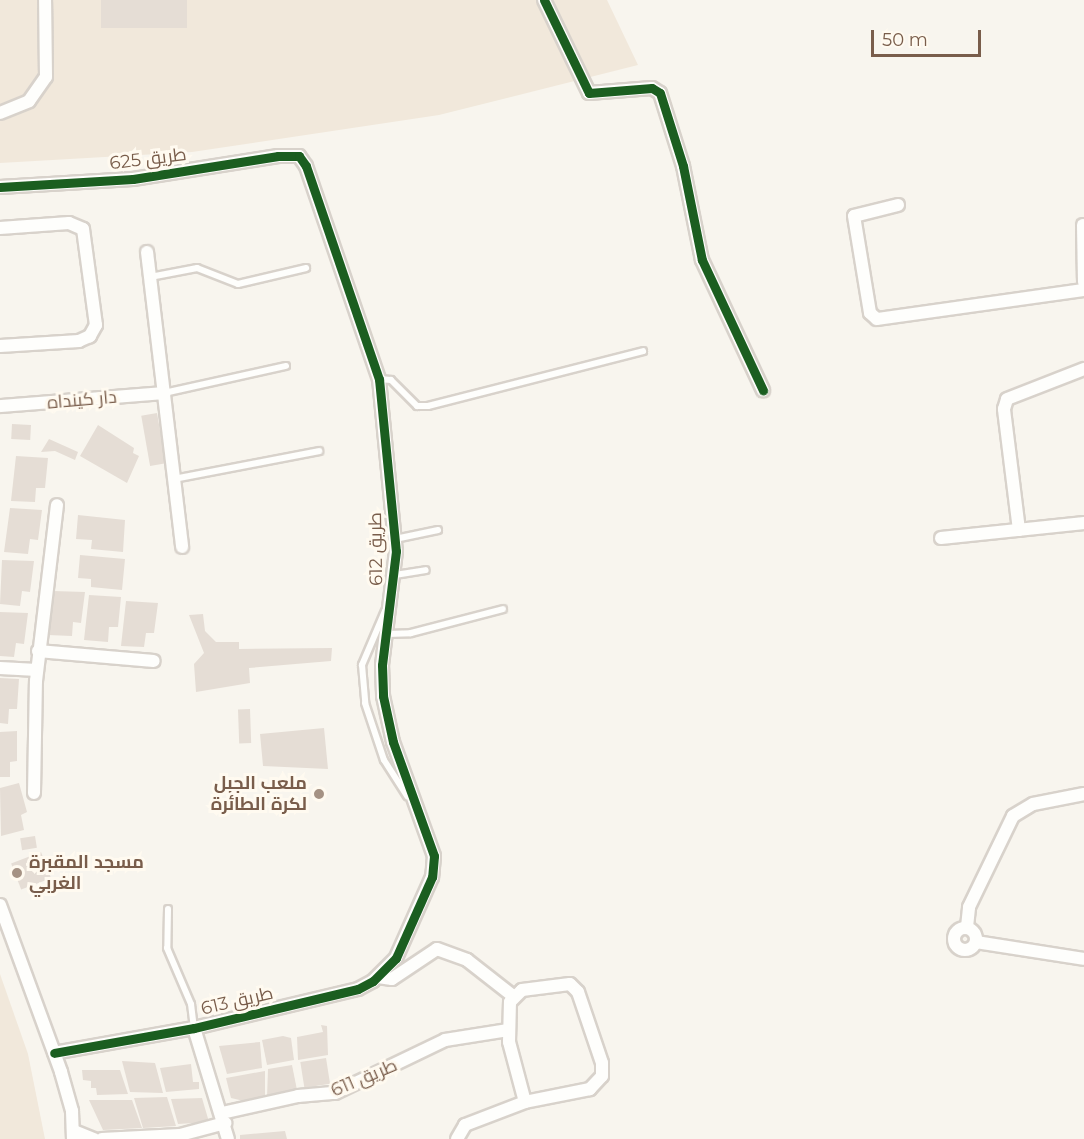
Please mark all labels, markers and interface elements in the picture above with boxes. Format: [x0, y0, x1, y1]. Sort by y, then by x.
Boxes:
scale bar [874, 18, 984, 56]
text: 50 m [882, 29, 928, 51]
street label: طريق 625 [108, 144, 188, 174]
street label: دار كينداه [46, 386, 118, 414]
street label: طريق 612 [365, 512, 387, 586]
place label: ملعب الجبل لكرة الطائرة [211, 773, 307, 816]
marker: ملعب الجبل لكرة الطائرة [312, 787, 326, 801]
place label: مسجد المقبرة الغربي [29, 852, 144, 894]
marker: مسجد المقبرة الغربي [10, 866, 24, 880]
street label: طريق 613 [199, 982, 275, 1020]
street label: طريق 611 [328, 1054, 400, 1102]

